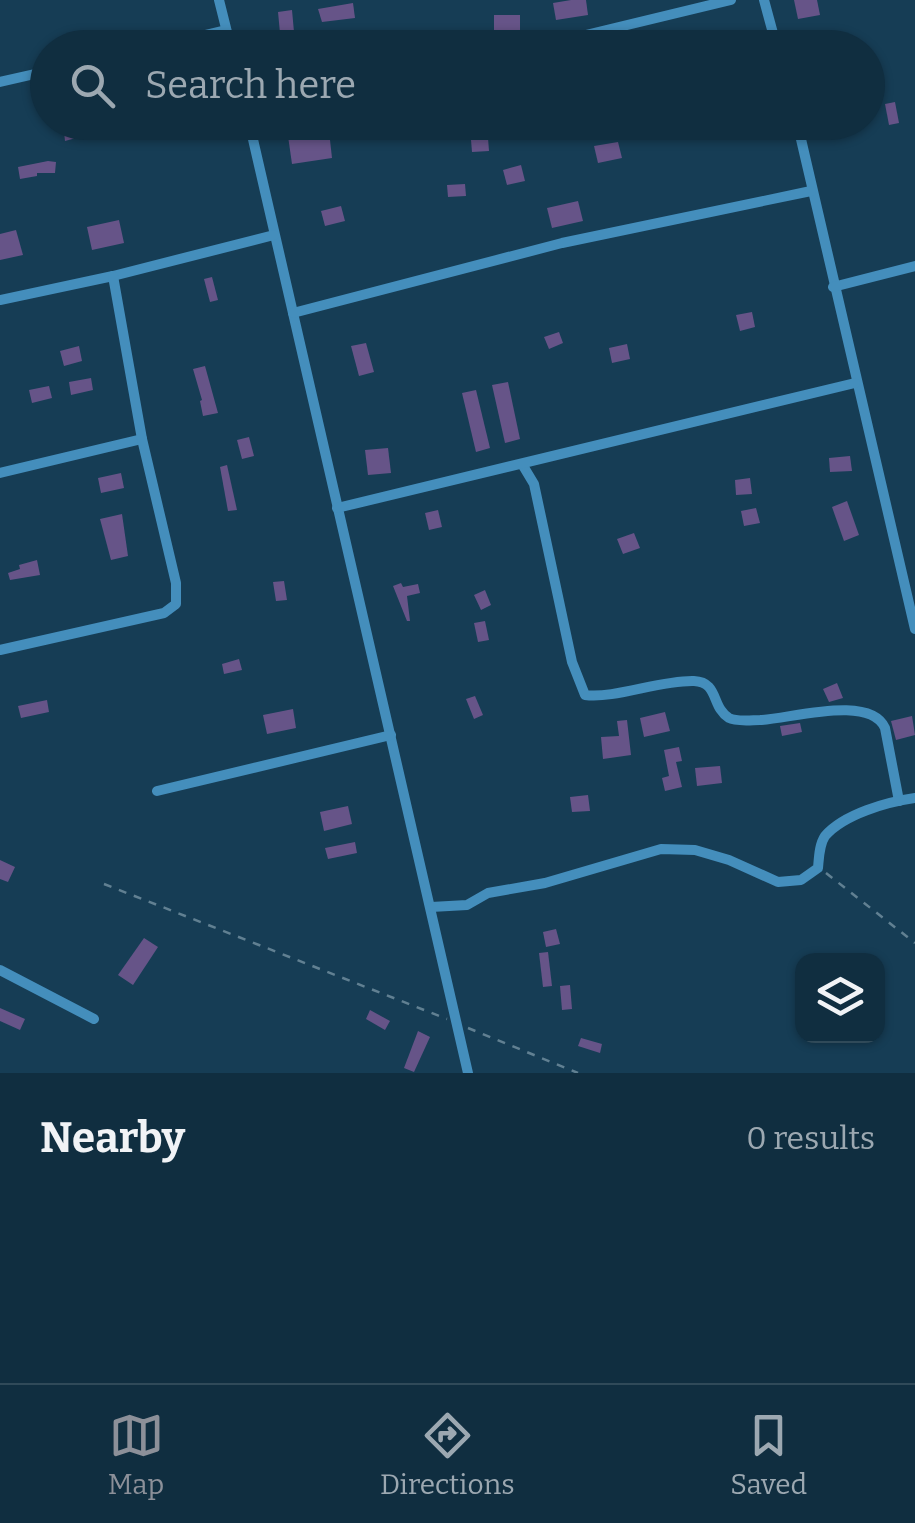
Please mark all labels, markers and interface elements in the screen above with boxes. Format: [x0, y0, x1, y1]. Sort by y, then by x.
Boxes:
search box [30, 30, 885, 140]
icon: search [65, 58, 120, 113]
text: Search here [145, 62, 356, 108]
map controls [795, 953, 885, 1043]
button: layers [795, 953, 885, 1043]
text: Nearby [40, 1113, 185, 1163]
text: 0 results [746, 1119, 875, 1157]
tab: Map [108, 1408, 164, 1501]
tab: Directions [380, 1408, 515, 1501]
tab: Saved [730, 1408, 807, 1501]

